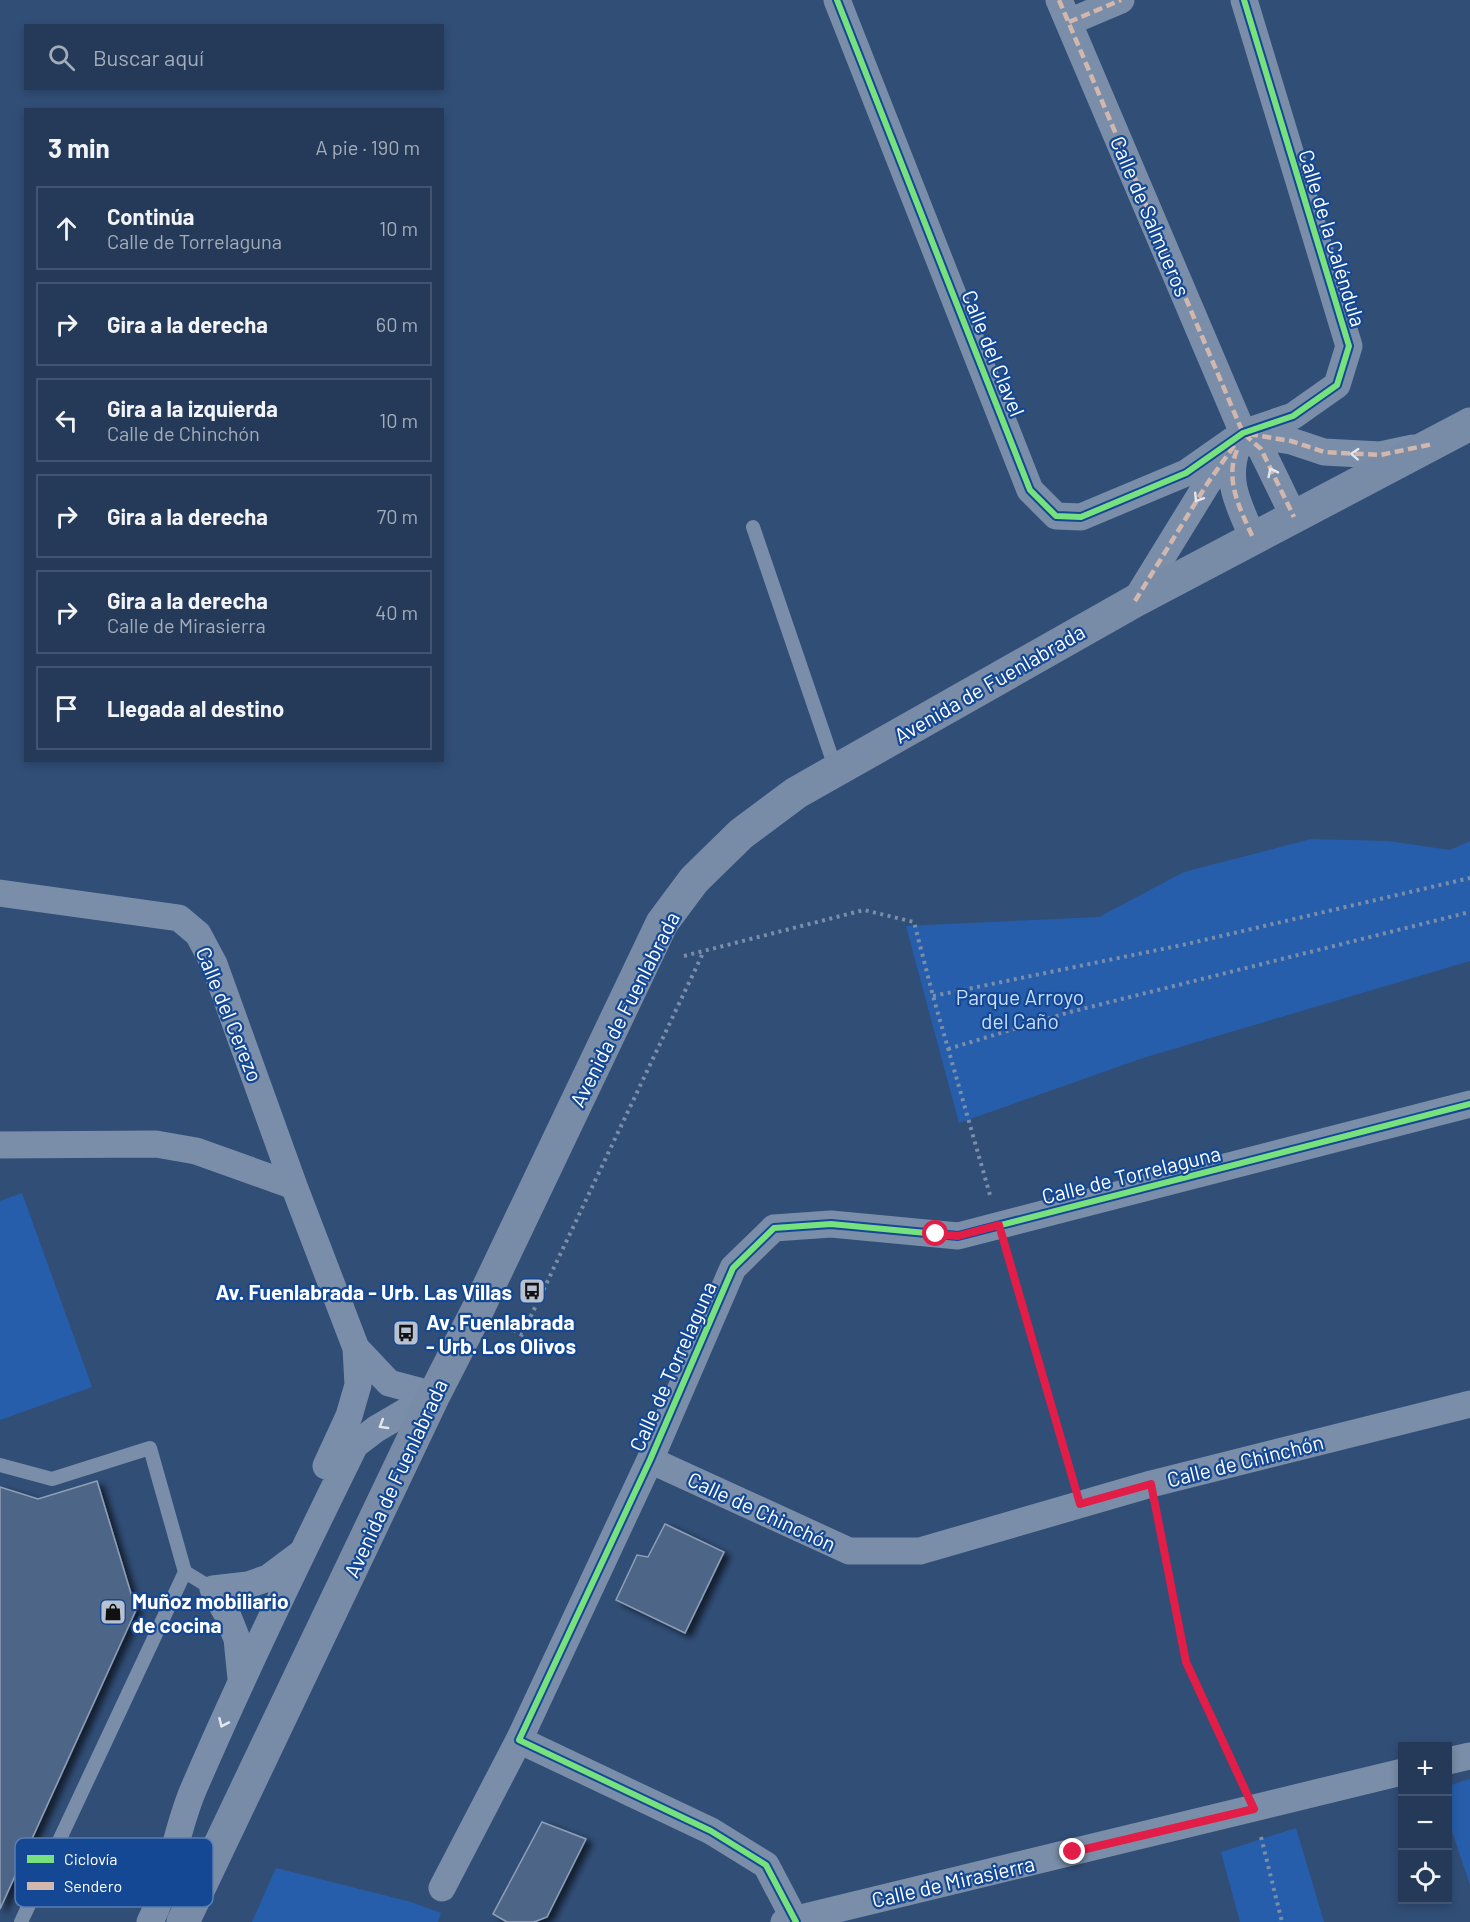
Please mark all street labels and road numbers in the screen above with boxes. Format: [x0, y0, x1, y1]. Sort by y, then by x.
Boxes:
street label: Calle de Salmueros [1106, 132, 1196, 300]
street label: Calle de la Caléndula [1294, 146, 1372, 330]
street label: Calle del Clavel [957, 286, 1031, 420]
street label: Avenida de Fuenlabrada [889, 618, 1089, 748]
street label: Avenida de Fuenlabrada [564, 907, 684, 1111]
street label: Calle del Cerezo [192, 943, 268, 1085]
street label: Calle de Torrelaguna [1039, 1140, 1223, 1208]
street label: Calle de Torrelaguna [623, 1277, 721, 1455]
street label: Avenida de Fuenlabrada [338, 1375, 452, 1581]
street label: Calle de Chinchón [1164, 1428, 1326, 1492]
street label: Calle de Chinchón [684, 1466, 840, 1556]
street label: Calle de Mirasierra [869, 1850, 1037, 1912]

